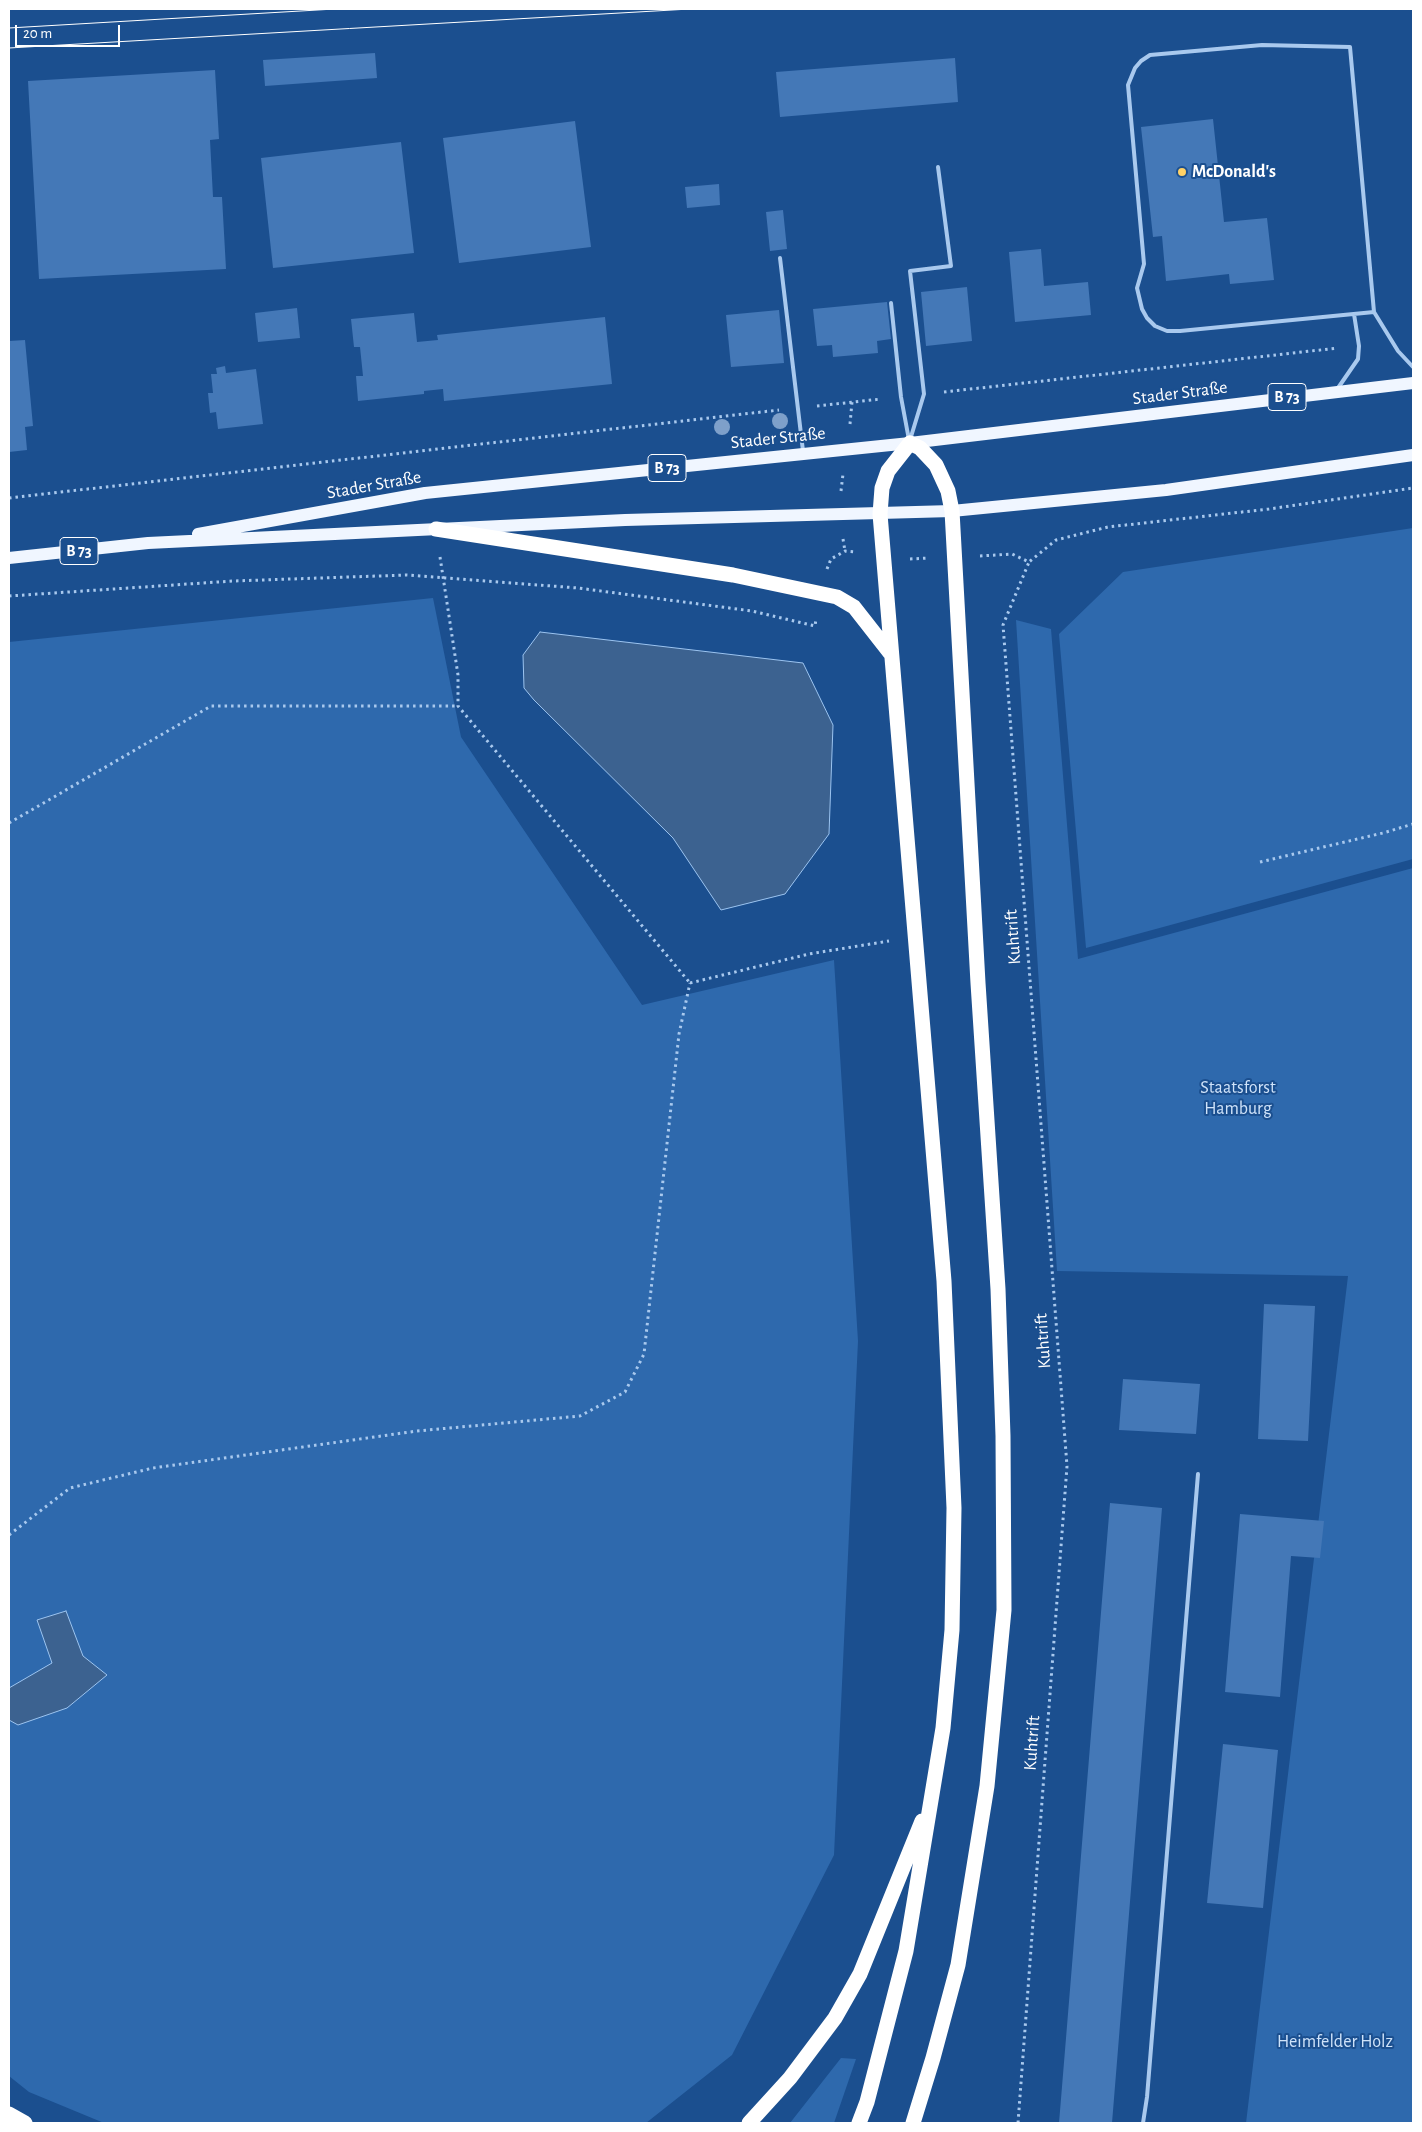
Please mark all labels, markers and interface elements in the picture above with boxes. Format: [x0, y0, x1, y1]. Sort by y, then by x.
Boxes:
scale bar [18, 15, 122, 47]
text: 20 m [23, 26, 52, 41]
place label: McDonald's [1192, 161, 1276, 183]
marker: McDonald's [1176, 166, 1188, 178]
street label: Stader Straße [1131, 376, 1229, 410]
road number: B 73 [1268, 384, 1306, 411]
street label: Stader Straße [729, 422, 827, 454]
road number: B 73 [648, 454, 686, 482]
street label: Stader Straße [325, 466, 423, 504]
road number: B 73 [60, 538, 98, 564]
street label: Kuhtrift [1000, 909, 1026, 965]
park label: Staatsforst Hamburg [1200, 1077, 1276, 1120]
street label: Kuhtrift [1030, 1313, 1056, 1369]
street label: Kuhtrift [1019, 1715, 1045, 1771]
park label: Heimfelder Holz [1277, 2031, 1393, 2053]

